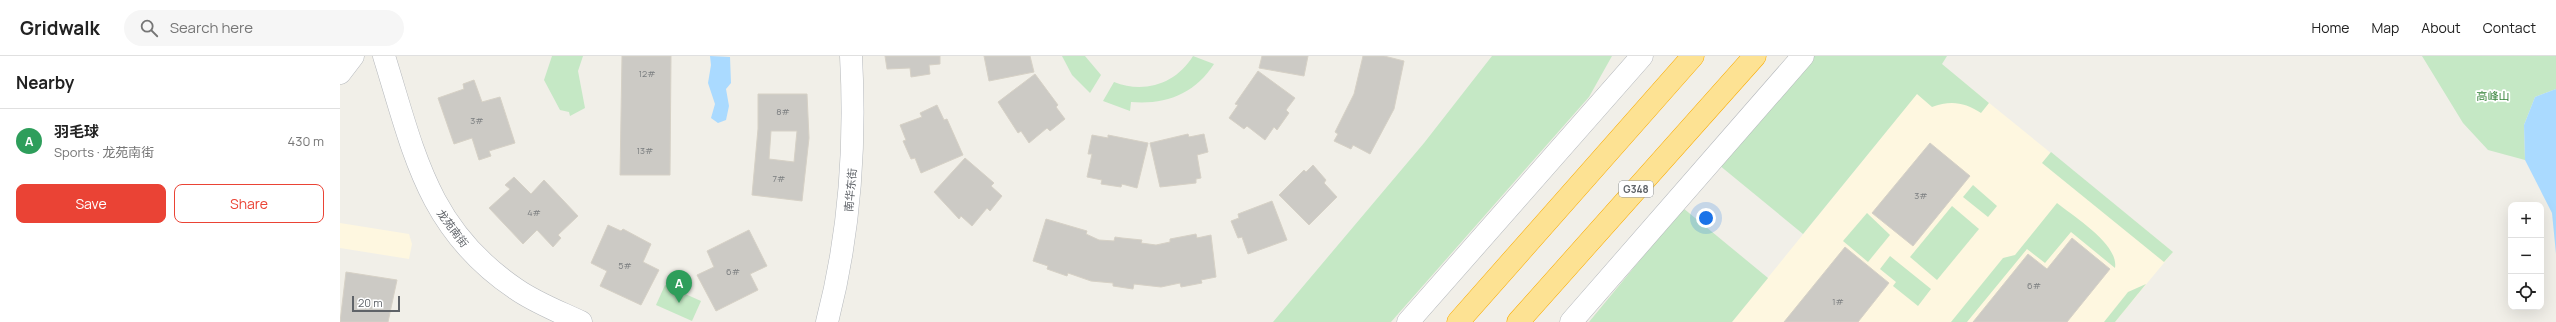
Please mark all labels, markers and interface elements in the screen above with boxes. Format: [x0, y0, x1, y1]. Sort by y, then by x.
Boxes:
search box [124, 10, 404, 46]
text: Gridwalk [20, 15, 100, 41]
icon: search [138, 17, 160, 39]
text: Search here [170, 17, 253, 38]
text: Home [2312, 18, 2349, 37]
text: Map [2371, 18, 2399, 37]
text: About [2421, 18, 2461, 37]
text: Contact [2483, 18, 2536, 37]
house number: 12# [639, 67, 655, 80]
text: Nearby [16, 71, 74, 94]
park label: 高峰山 [2477, 88, 2510, 103]
house number: 8# [776, 105, 790, 118]
house number: 3# [470, 114, 484, 127]
text: 羽毛球 [54, 121, 99, 142]
text: A [25, 132, 33, 150]
text: 430 m [288, 132, 324, 150]
text: Sports · 龙苑南街 [54, 143, 154, 161]
house number: 13# [637, 144, 653, 157]
street label: 南华东街 [841, 167, 859, 213]
house number: 7# [773, 172, 785, 185]
road number: G348 [1619, 181, 1653, 197]
button: Save [16, 184, 166, 223]
button: Share [174, 184, 324, 223]
house number: 3# [1914, 189, 1928, 202]
map controls [2508, 202, 2544, 310]
button: + [2508, 202, 2544, 238]
street label: 龙苑南街 [434, 206, 472, 250]
house number: 4# [527, 206, 541, 219]
your location [1696, 208, 1716, 228]
button: − [2508, 238, 2544, 274]
house number: 5# [618, 259, 632, 272]
house number: 6# [726, 265, 740, 278]
pin: A [666, 270, 692, 303]
button: locate [2508, 274, 2544, 310]
house number: 6# [2027, 279, 2041, 292]
scale bar [352, 294, 400, 313]
text: 20 m [358, 295, 383, 310]
house number: 1# [1832, 295, 1844, 308]

